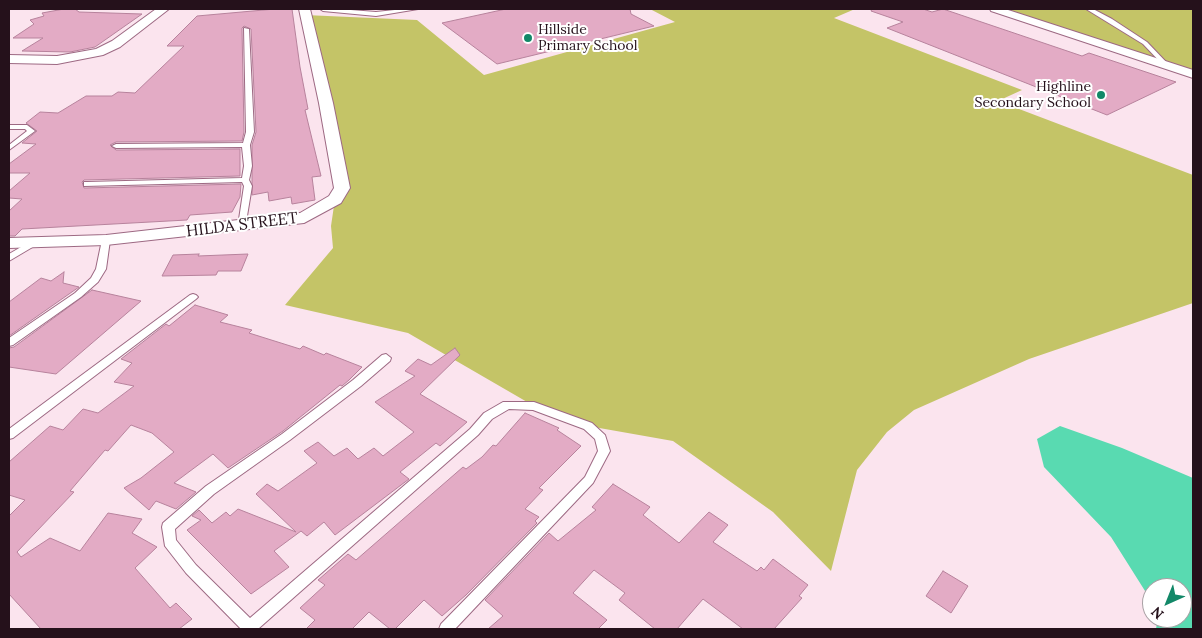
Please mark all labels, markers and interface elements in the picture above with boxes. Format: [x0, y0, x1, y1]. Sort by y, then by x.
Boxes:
place label: Hillside Primary School [538, 22, 638, 54]
marker: Hillside Primary School [522, 32, 534, 44]
place label: Highline Secondary School [975, 79, 1091, 111]
marker: Highline Secondary School [1095, 89, 1107, 101]
street label: HILDA STREET [185, 209, 299, 241]
north arrow [1142, 578, 1192, 628]
text: N [1147, 603, 1167, 623]

